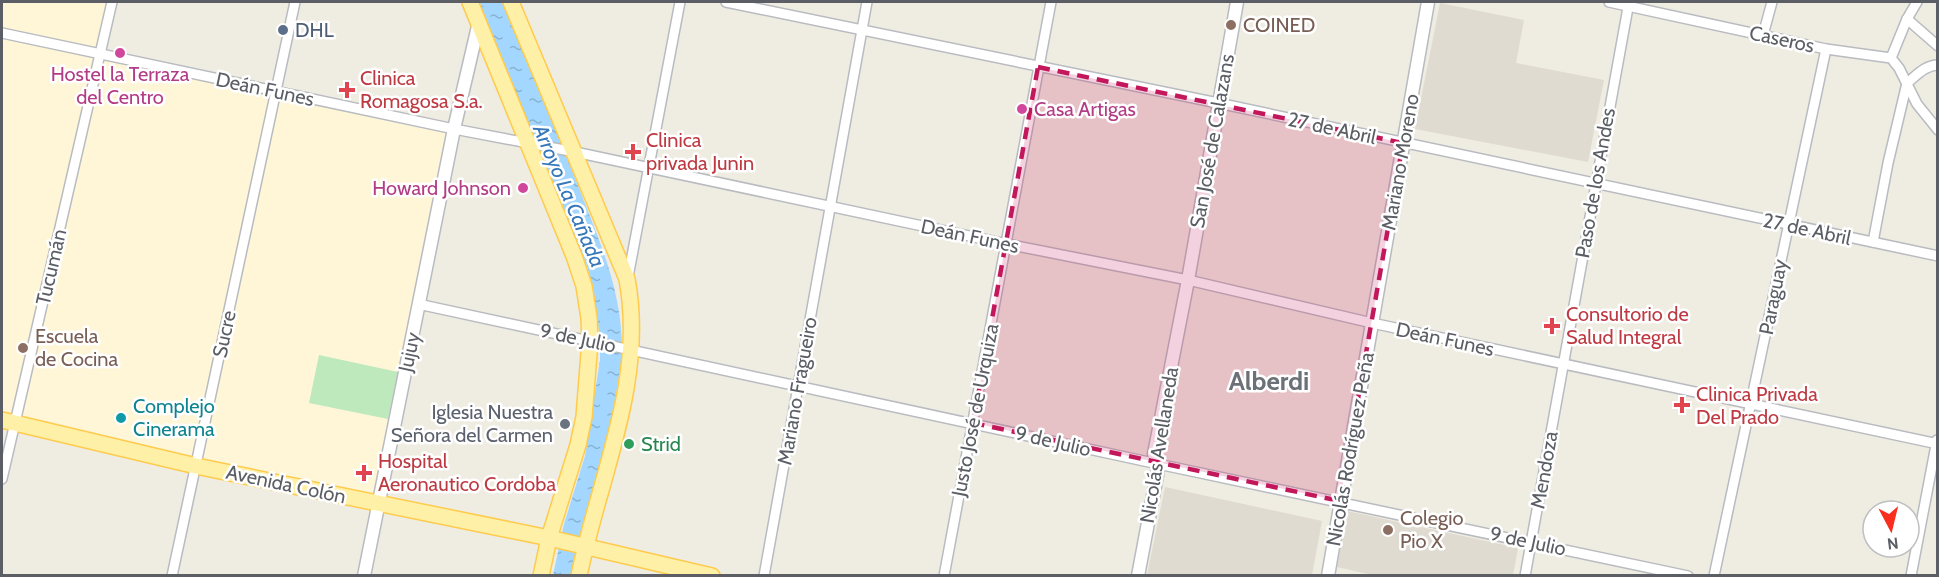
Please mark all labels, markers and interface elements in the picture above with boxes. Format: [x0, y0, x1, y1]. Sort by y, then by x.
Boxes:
place label: COINED [1243, 13, 1315, 37]
place label: DHL [295, 18, 334, 42]
marker: COINED [1224, 18, 1238, 32]
street label: Caseros [1747, 20, 1817, 58]
marker: DHL [276, 23, 290, 37]
marker: Hostel la Terraza del Centro [113, 46, 127, 60]
street label: San José de Calazans [1185, 52, 1239, 230]
place label: Hostel la Terraza del Centro [51, 62, 190, 109]
place label: Clinica Romagosa S.a. [360, 66, 483, 113]
street label: Deán Funes [214, 67, 316, 111]
marker: Clinica Romagosa S.a. [338, 81, 356, 99]
street label: Mariano Moreno [1376, 92, 1424, 232]
place label: Casa Artigas [1034, 97, 1136, 121]
marker: Casa Artigas [1015, 102, 1029, 116]
street label: Paso de los Andes [1570, 106, 1620, 260]
street label: 27 de Abril [1286, 107, 1379, 149]
water label: Arroyo La Cañada [528, 120, 611, 271]
place label: Clinica privada Junin [646, 128, 754, 175]
marker: Clinica privada Junin [624, 143, 642, 161]
place label: Howard Johnson [372, 176, 511, 200]
marker: Howard Johnson [516, 181, 530, 195]
street label: 27 de Abril [1761, 208, 1854, 250]
street label: Deán Funes [919, 214, 1021, 258]
street label: Tucumán [31, 227, 71, 307]
street label: Paraguay [1754, 257, 1792, 337]
place label: Consultorio de Salud Integral [1566, 302, 1689, 349]
street label: Sucre [207, 308, 241, 360]
street label: Mariano Fragueiro [772, 315, 822, 467]
street label: Deán Funes [1394, 317, 1496, 361]
marker: Consultorio de Salud Integral [1543, 317, 1561, 335]
street label: 9 de Julio [538, 318, 618, 358]
street label: Justo José de Urquiza [946, 321, 1004, 499]
place label: Escuela de Cocina [35, 324, 118, 371]
street label: Jujuy [393, 330, 425, 375]
marker: Escuela de Cocina [16, 341, 30, 355]
street label: Nicolás Rodríguez Peña [1321, 350, 1379, 548]
street label: Nicolás Avellaneda [1135, 365, 1183, 525]
district label: Alberdi [1229, 365, 1309, 397]
place label: Clinica Privada Del Prado [1696, 382, 1818, 429]
place label: Complejo Cinerama [133, 394, 215, 441]
marker: Clinica Privada Del Prado [1673, 396, 1691, 414]
place label: Iglesia Nuestra Señora del Carmen [391, 400, 553, 447]
marker: Complejo Cinerama [114, 411, 128, 425]
marker: Iglesia Nuestra Señora del Carmen [558, 417, 572, 431]
street label: 9 de Julio [1013, 421, 1093, 461]
street label: Mendoza [1525, 429, 1563, 511]
place label: Strid [641, 432, 681, 456]
marker: Strid [622, 437, 636, 451]
place label: Hospital Aeronautico Cordoba [378, 449, 556, 496]
street label: Avenida Colón [224, 460, 348, 508]
marker: Hospital Aeronautico Cordoba [355, 464, 373, 482]
north arrow [1861, 499, 1921, 559]
place label: Colegio Pio X [1400, 506, 1463, 553]
street label: 9 de Julio [1488, 521, 1568, 561]
marker: Colegio Pio X [1381, 523, 1395, 537]
text: N [1886, 533, 1900, 554]

